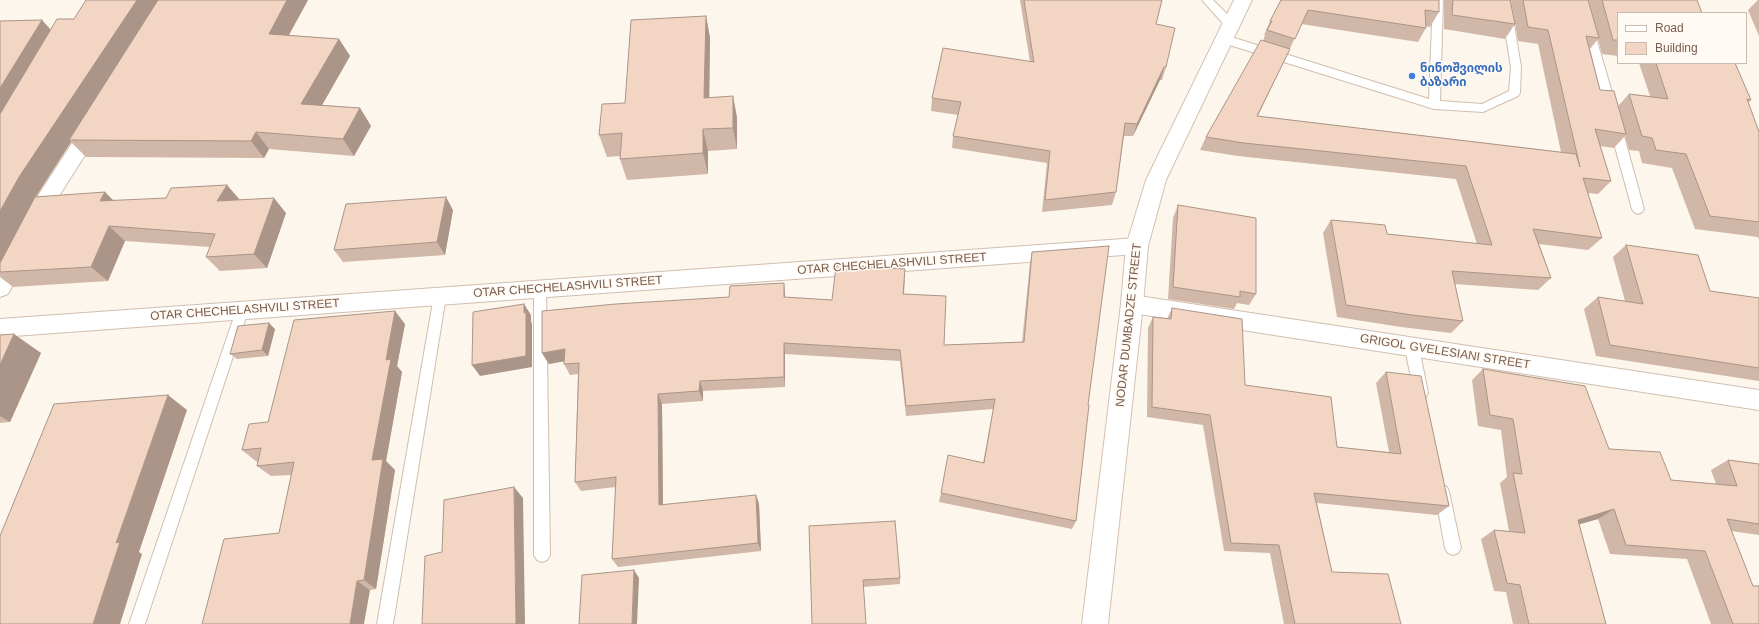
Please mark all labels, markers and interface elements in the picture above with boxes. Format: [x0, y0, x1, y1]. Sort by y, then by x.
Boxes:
legend [1617, 12, 1747, 64]
text: Road [1655, 21, 1684, 35]
text: Building [1655, 41, 1698, 55]
place label: ნინოშვილის ბაზარი [1420, 62, 1503, 90]
marker: ნინოშვილის ბაზარი [1407, 71, 1417, 81]
street label: NODAR DUMBADZE STREET [1113, 242, 1145, 408]
street label: OTAR CHECHELASHVILI STREET [797, 250, 987, 278]
street label: OTAR CHECHELASHVILI STREET [473, 273, 663, 301]
street label: OTAR CHECHELASHVILI STREET [150, 296, 340, 324]
street label: GRIGOL GVELESIANI STREET [1359, 331, 1531, 373]

